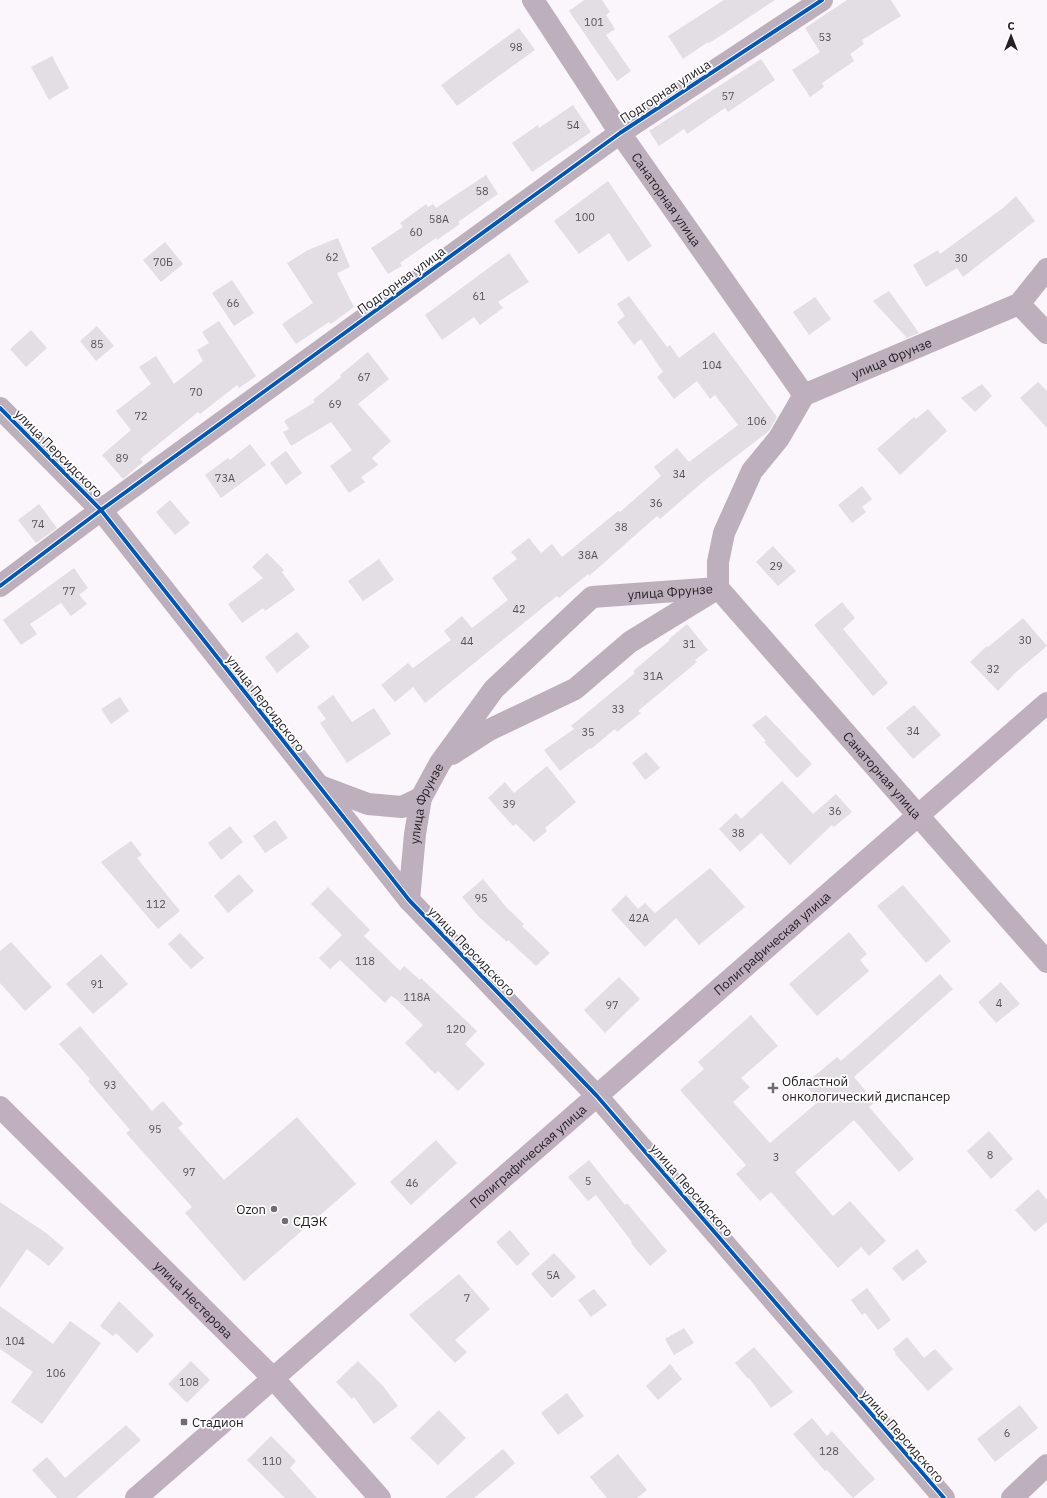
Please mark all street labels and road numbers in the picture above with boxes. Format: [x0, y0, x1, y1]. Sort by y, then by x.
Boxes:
street label: Подгорная улица [617, 56, 714, 127]
street label: Санаторная улица [627, 149, 705, 250]
street label: Подгорная улица [354, 243, 449, 318]
street label: улица Фрунзе [849, 334, 934, 383]
street label: улица Персидского [11, 406, 106, 501]
street label: улица Фрунзе [627, 580, 713, 603]
street label: улица Персидского [223, 652, 309, 755]
street label: Санаторная улица [839, 728, 925, 823]
street label: улица Фрунзе [406, 760, 447, 845]
street label: Полиграфическая улица [710, 888, 834, 999]
street label: улица Персидского [424, 903, 519, 1000]
street label: Полиграфическая улица [466, 1101, 590, 1212]
street label: улица Персидского [646, 1140, 737, 1240]
street label: улица Нестерова [150, 1257, 236, 1342]
street label: улица Персидского [857, 1386, 948, 1486]

